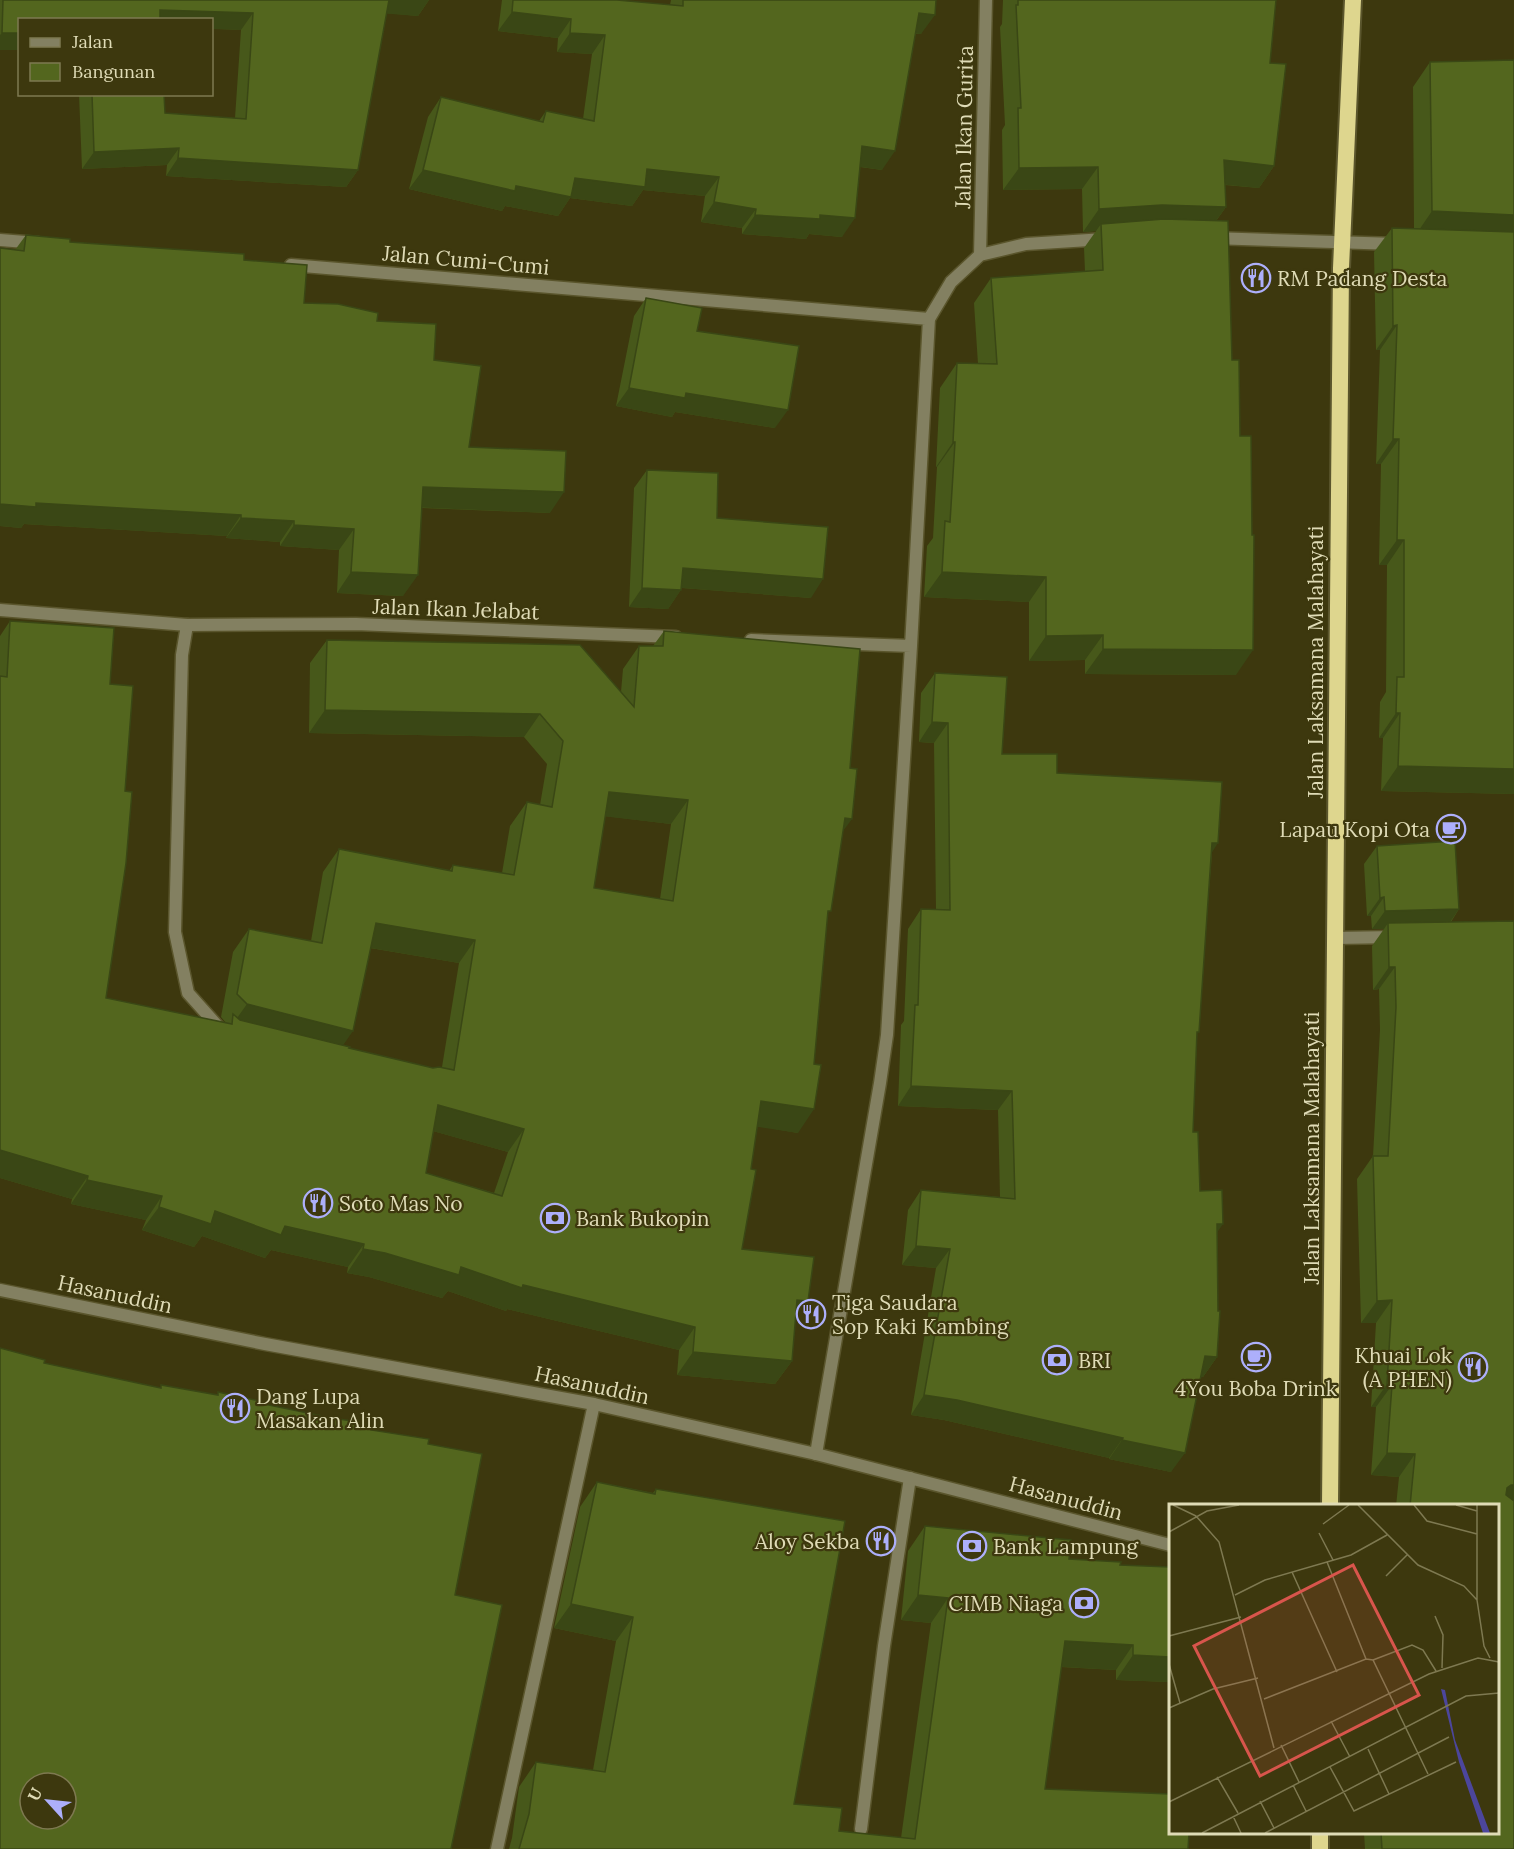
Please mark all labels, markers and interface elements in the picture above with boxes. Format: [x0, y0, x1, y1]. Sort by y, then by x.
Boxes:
legend [18, 18, 213, 96]
text: Jalan [71, 30, 113, 53]
street label: Jalan Ikan Gurita [949, 45, 979, 210]
text: Bangunan [72, 60, 155, 83]
street label: Jalan Cumi-Cumi [381, 239, 551, 281]
restaurant icon: RM Padang Desta [1240, 262, 1272, 294]
place label: RM Padang Desta [1277, 265, 1448, 292]
street label: Jalan Laksamana Malahayati [1302, 525, 1329, 799]
street label: Jalan Ikan Jelabat [371, 593, 541, 625]
cafe icon: Lapau Kopi Ota [1435, 813, 1467, 845]
place label: Lapau Kopi Ota [1279, 816, 1430, 843]
street label: Jalan Laksamana Malahayati [1298, 1011, 1325, 1285]
restaurant icon: Soto Mas No [302, 1187, 334, 1219]
place label: Soto Mas No [339, 1190, 463, 1217]
bank icon: Bank Bukopin [539, 1202, 571, 1234]
place label: Bank Bukopin [576, 1205, 710, 1232]
street label: Hasanuddin [55, 1269, 175, 1319]
place label: Tiga Saudara Sop Kaki Kambing [832, 1289, 1009, 1340]
restaurant icon: Tiga Saudara Sop Kaki Kambing [795, 1298, 827, 1330]
cafe icon: 4You Boba Drink [1240, 1341, 1272, 1373]
place label: Khuai Lok (A PHEN) [1355, 1342, 1453, 1393]
bank icon: BRI [1041, 1344, 1073, 1376]
place label: BRI [1078, 1347, 1111, 1374]
restaurant icon: Khuai Lok (A PHEN) [1457, 1351, 1489, 1383]
street label: Hasanuddin [532, 1360, 652, 1410]
place label: 4You Boba Drink [1175, 1375, 1338, 1402]
place label: Dang Lupa Masakan Alin [256, 1383, 385, 1434]
restaurant icon: Dang Lupa Masakan Alin [219, 1392, 251, 1424]
street label: Hasanuddin [1006, 1470, 1126, 1526]
inset map [1169, 1504, 1499, 1834]
restaurant icon: Aloy Sekba [865, 1525, 897, 1557]
place label: Aloy Sekba [754, 1528, 860, 1555]
bank icon: Bank Lampung [956, 1530, 988, 1562]
place label: Bank Lampung [993, 1533, 1138, 1560]
bank icon: CIMB Niaga [1068, 1587, 1100, 1619]
place label: CIMB Niaga [948, 1590, 1063, 1617]
north arrow [18, 1771, 78, 1831]
text: U [23, 1784, 46, 1804]

